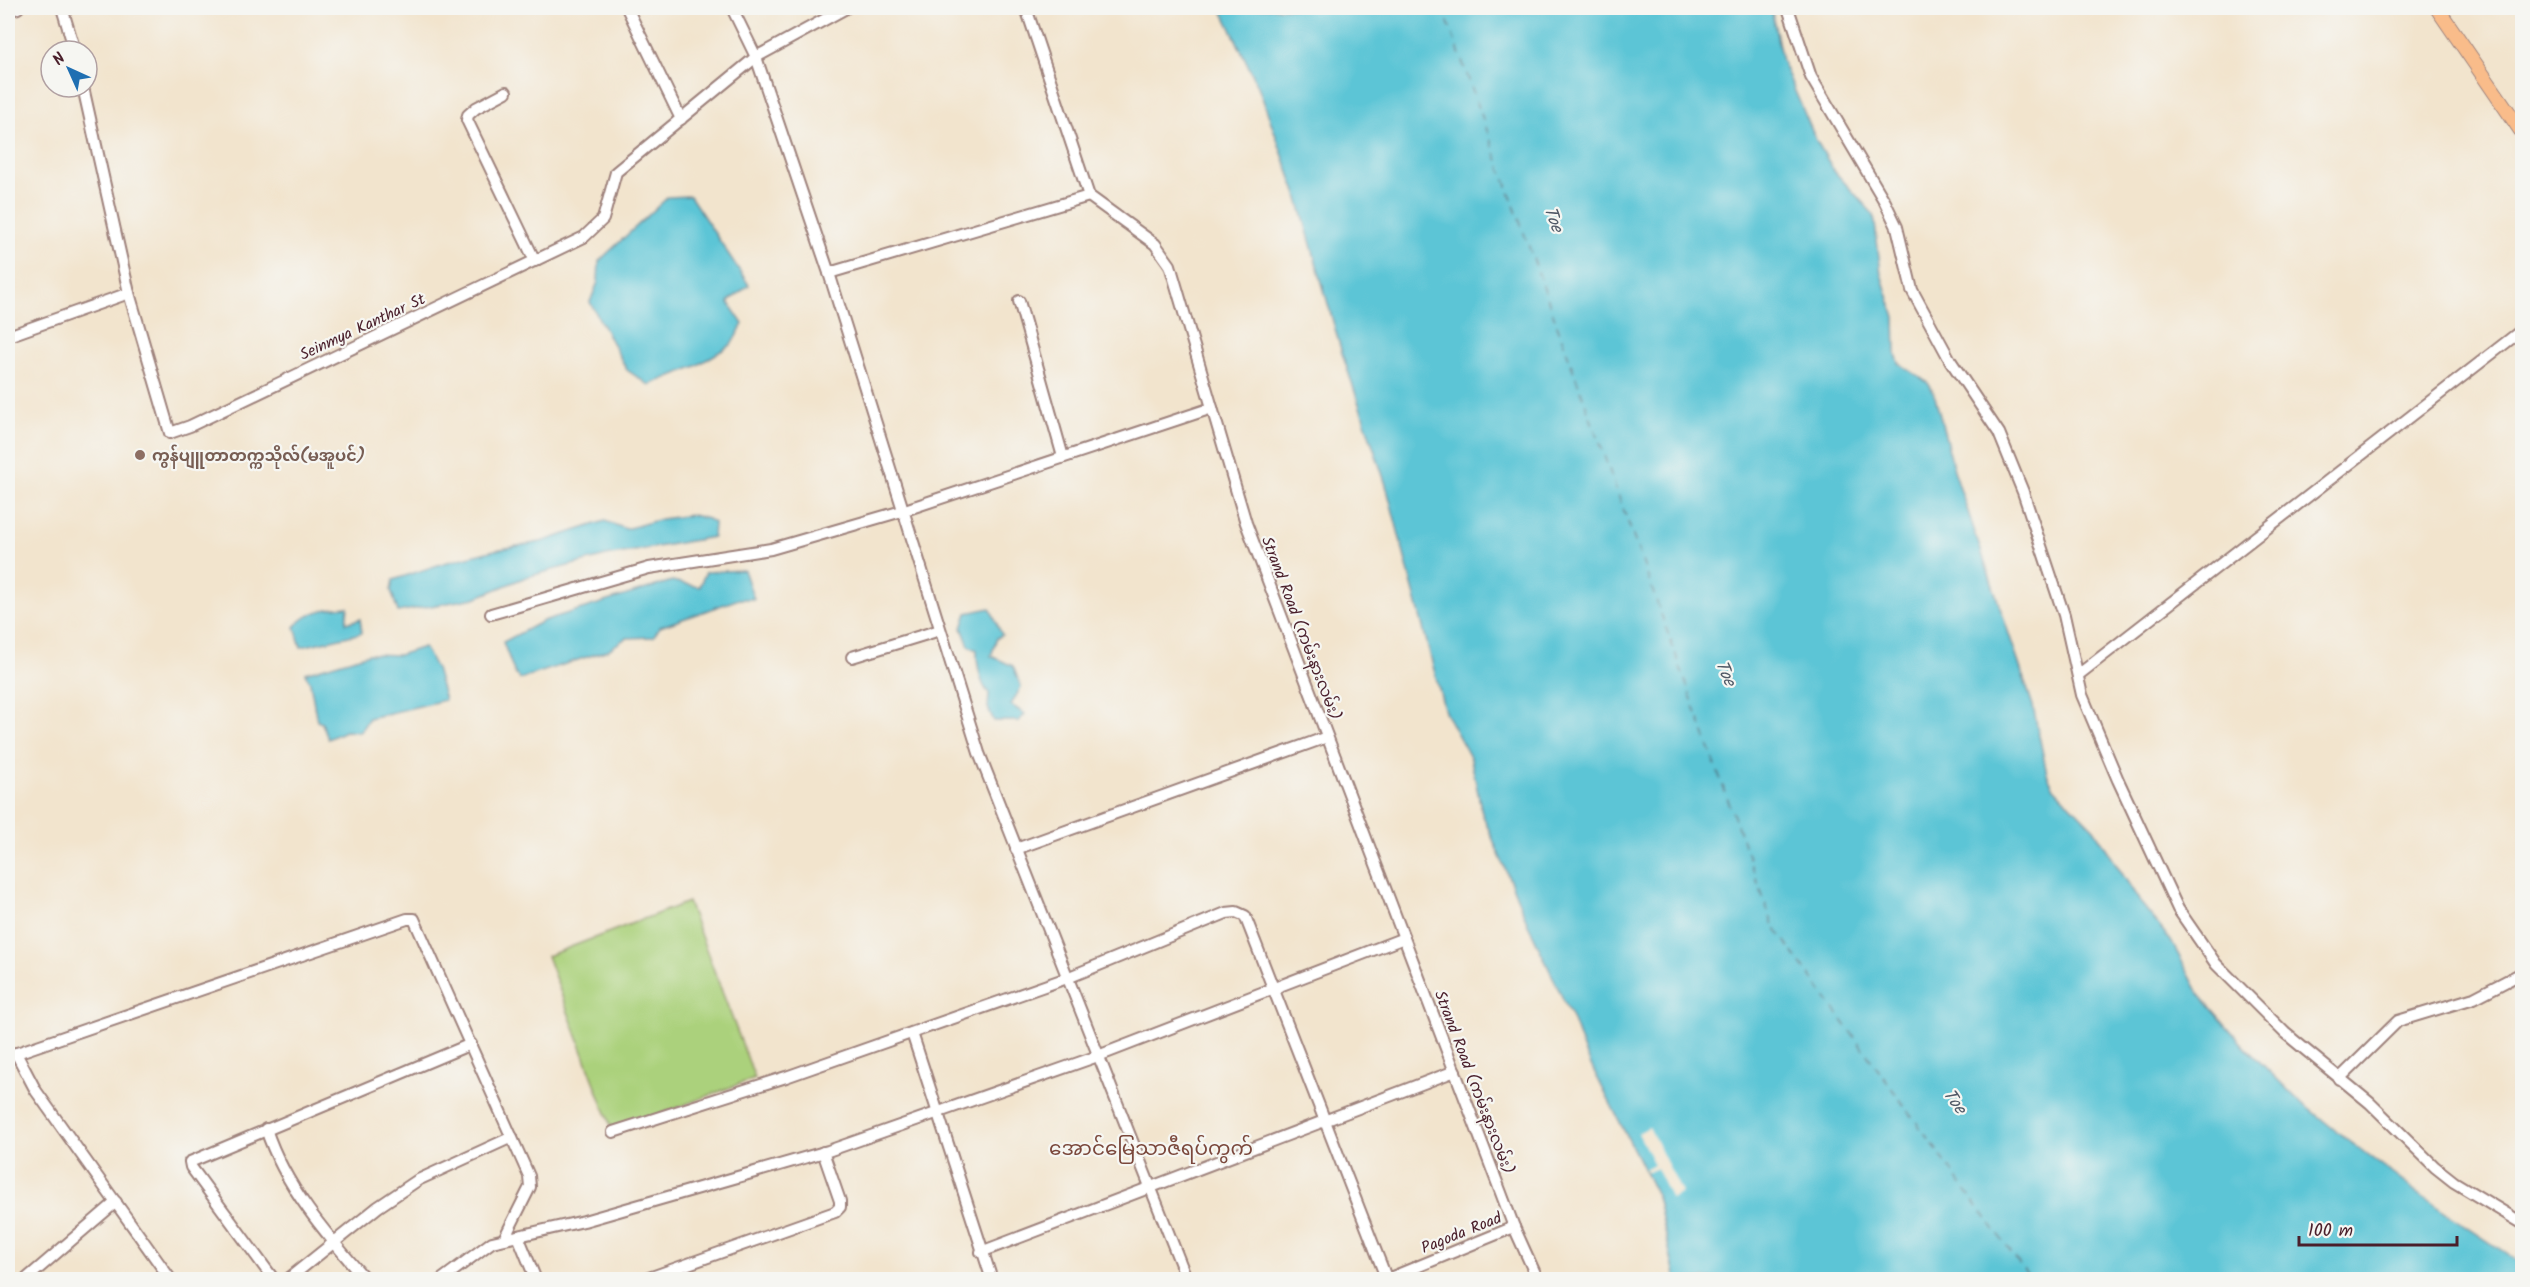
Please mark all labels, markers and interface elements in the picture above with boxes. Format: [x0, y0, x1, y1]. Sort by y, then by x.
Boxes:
north arrow [39, 39, 99, 99]
text: N [47, 47, 72, 72]
water label: Toe [1535, 202, 1571, 238]
street label: Seinmya Kanthar St [296, 287, 430, 368]
place label: ကွန်ပျူတာတက္ကသိုလ်(မအူပင်) [152, 444, 365, 469]
marker: ကွန်ပျူတာတက္ကသိုလ်(မအူပင်) [133, 448, 147, 462]
street label: Strand Road (ကမ်းနားလမ်း) [1254, 533, 1347, 724]
water label: Toe [1706, 656, 1744, 693]
street label: Strand Road (ကမ်းနားလမ်း) [1427, 987, 1520, 1178]
water label: Toe [1934, 1083, 1974, 1122]
district label: အောင်မြေသာဇီရပ်ကွက် [1049, 1134, 1253, 1166]
street label: Pagoda Road [1417, 1205, 1507, 1261]
scale bar [2299, 1209, 2456, 1247]
text: 100 m [2308, 1217, 2353, 1246]

